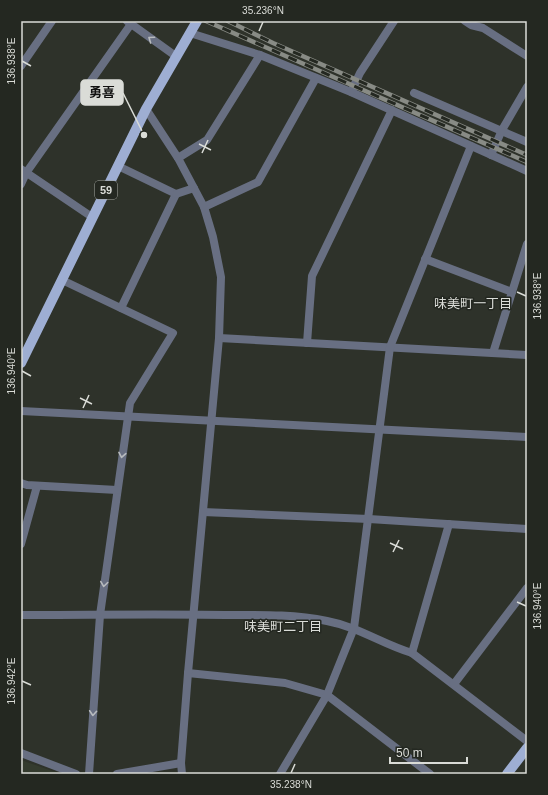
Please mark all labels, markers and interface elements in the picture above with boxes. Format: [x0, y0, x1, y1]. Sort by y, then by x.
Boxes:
text: 35.236°N [242, 5, 284, 16]
text: 136.938°E [6, 37, 17, 84]
one-way arrow [149, 37, 156, 44]
callout: 勇喜 [81, 80, 123, 105]
text: 勇喜 [89, 85, 115, 100]
road number: 59 [95, 181, 117, 199]
text: 136.938°E [532, 272, 543, 319]
district label: 味美町一丁目 [434, 296, 512, 311]
text: 136.940°E [6, 347, 17, 394]
one-way arrow [119, 452, 127, 458]
one-way arrow [100, 580, 109, 587]
text: 136.940°E [532, 582, 543, 629]
district label: 味美町二丁目 [244, 619, 322, 634]
text: 136.942°E [6, 657, 17, 704]
one-way arrow [89, 710, 98, 716]
scale bar [390, 739, 467, 765]
text: 50 m [396, 746, 423, 760]
text: 35.238°N [270, 779, 312, 790]

